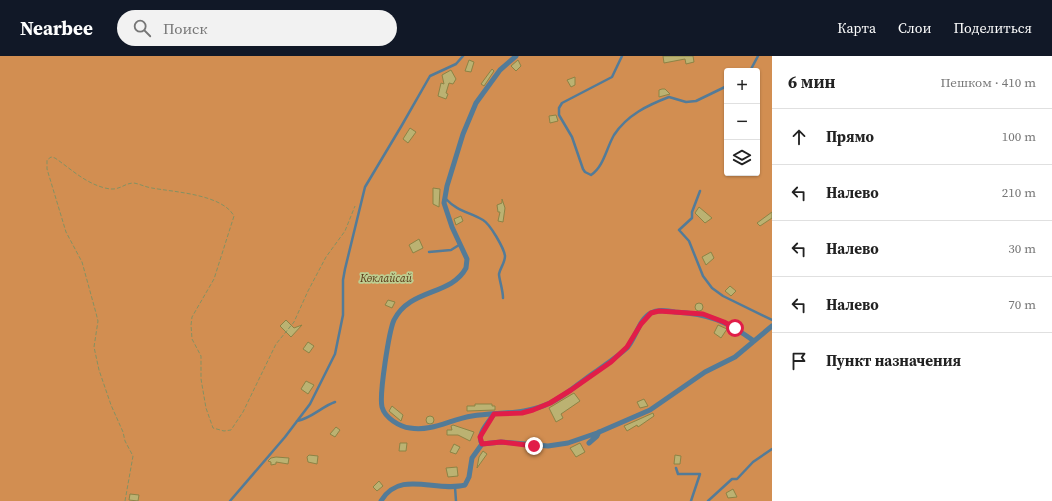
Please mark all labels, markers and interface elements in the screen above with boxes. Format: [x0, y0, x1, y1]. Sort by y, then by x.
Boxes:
search box [117, 10, 397, 46]
text: Nearbee [20, 15, 93, 41]
icon: search [131, 17, 153, 39]
text: Поиск [163, 18, 208, 39]
text: Карта [837, 18, 876, 38]
text: Слои [898, 18, 932, 38]
text: Поделиться [954, 18, 1032, 38]
map controls [724, 68, 760, 176]
button: + [724, 68, 760, 104]
text: 6 мин [788, 70, 836, 94]
text: Пешком · 410 m [941, 74, 1036, 91]
button: − [724, 104, 760, 140]
icon: ahead [788, 126, 810, 148]
text: Прямо [826, 126, 874, 147]
text: 100 m [1002, 128, 1036, 145]
button: layers [724, 140, 760, 176]
icon: left [788, 182, 810, 204]
text: Налево [826, 182, 879, 203]
text: 210 m [1002, 184, 1036, 201]
icon: left [788, 238, 810, 260]
text: Налево [826, 238, 879, 259]
text: 30 m [1008, 240, 1036, 257]
park label: Көклайсай [359, 271, 413, 286]
icon: left [788, 294, 810, 316]
text: Налево [826, 294, 879, 315]
text: 70 m [1008, 296, 1036, 313]
route start [726, 319, 744, 337]
icon: arrive [788, 350, 810, 372]
text: Пункт назначения [826, 350, 961, 371]
route end [525, 437, 543, 455]

